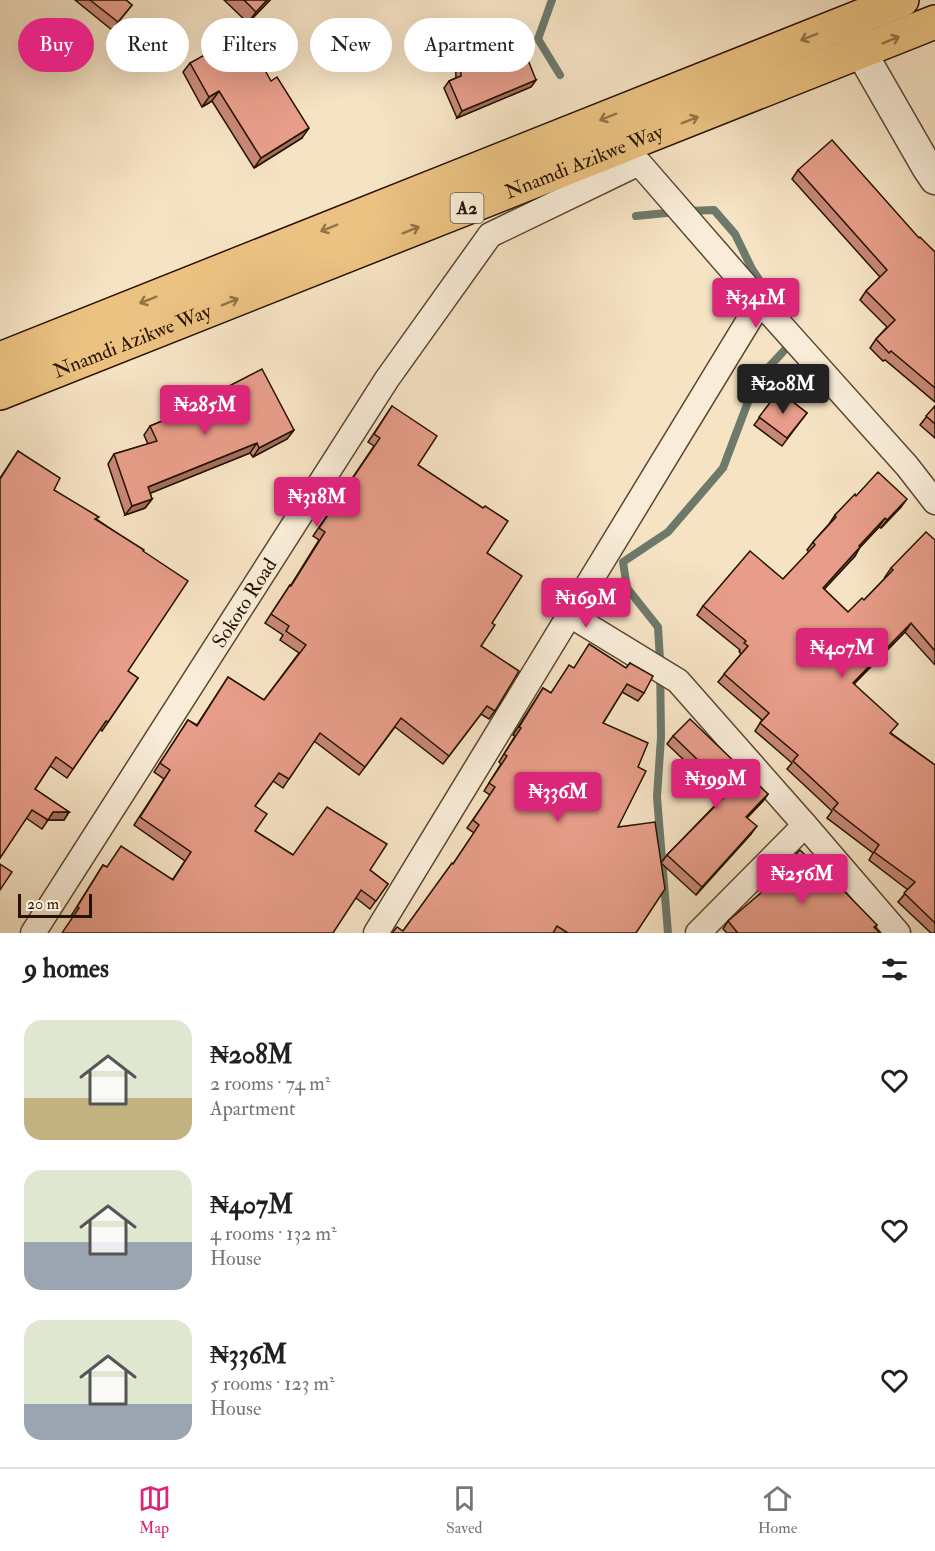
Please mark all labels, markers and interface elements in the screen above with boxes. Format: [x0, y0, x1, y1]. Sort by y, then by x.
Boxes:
chip: Buy [18, 18, 94, 72]
chip: Rent [106, 18, 189, 72]
chip: Filters [201, 18, 298, 72]
chip: New [310, 18, 392, 72]
chip: Apartment [404, 18, 535, 72]
one-way arrow [800, 32, 818, 43]
one-way arrow [881, 34, 900, 45]
one-way arrow [599, 112, 618, 123]
one-way arrow [680, 113, 699, 124]
street label: Nnamdi Azikwe Way [501, 119, 668, 204]
road number: A2 [450, 193, 484, 223]
one-way arrow [321, 223, 339, 234]
one-way arrow [402, 224, 420, 235]
pin: ₦341M [714, 278, 798, 329]
text: ₦341M [726, 285, 786, 310]
one-way arrow [139, 295, 158, 306]
one-way arrow [220, 296, 239, 307]
street label: Nnamdi Azikwe Way [49, 298, 216, 384]
pin: ₦208M [741, 364, 825, 415]
text: ₦208M [751, 371, 815, 396]
pin: ₦285M [163, 385, 247, 436]
text: ₦285M [174, 392, 236, 417]
pin: ₦318M [275, 477, 359, 528]
text: ₦318M [288, 484, 346, 509]
street label: Sokoto Road [207, 553, 282, 653]
pin: ₦169M [544, 578, 628, 629]
text: ₦169M [555, 585, 617, 610]
pin: ₦407M [800, 628, 884, 679]
text: ₦407M [810, 635, 874, 660]
pin: ₦199M [674, 759, 758, 810]
text: ₦199M [685, 766, 747, 791]
pin: ₦336M [516, 772, 600, 823]
text: ₦336M [528, 779, 588, 804]
pin: ₦256M [760, 854, 844, 905]
text: ₦256M [771, 861, 833, 886]
scale bar [18, 891, 92, 918]
text: 20 m [27, 894, 59, 914]
text: 9 homes [24, 953, 109, 985]
icon: filters [878, 953, 911, 986]
text: ₦208M [210, 1039, 293, 1071]
icon: home [72, 1044, 144, 1116]
icon: heart [878, 1064, 911, 1097]
text: 2 rooms · 74 m² [210, 1071, 331, 1096]
text: Apartment [210, 1096, 295, 1121]
text: ₦407M [210, 1189, 293, 1221]
icon: home [72, 1194, 144, 1266]
icon: heart [878, 1214, 911, 1247]
text: 4 rooms · 132 m² [210, 1221, 337, 1246]
text: House [210, 1246, 261, 1271]
text: ₦336M [210, 1339, 287, 1371]
icon: home [72, 1344, 144, 1416]
icon: heart [878, 1364, 911, 1397]
text: 5 rooms · 123 m² [210, 1371, 335, 1396]
text: House [210, 1396, 261, 1421]
tab: Map [138, 1482, 171, 1538]
tab: Saved [446, 1482, 482, 1538]
tab: Home [758, 1482, 797, 1538]

